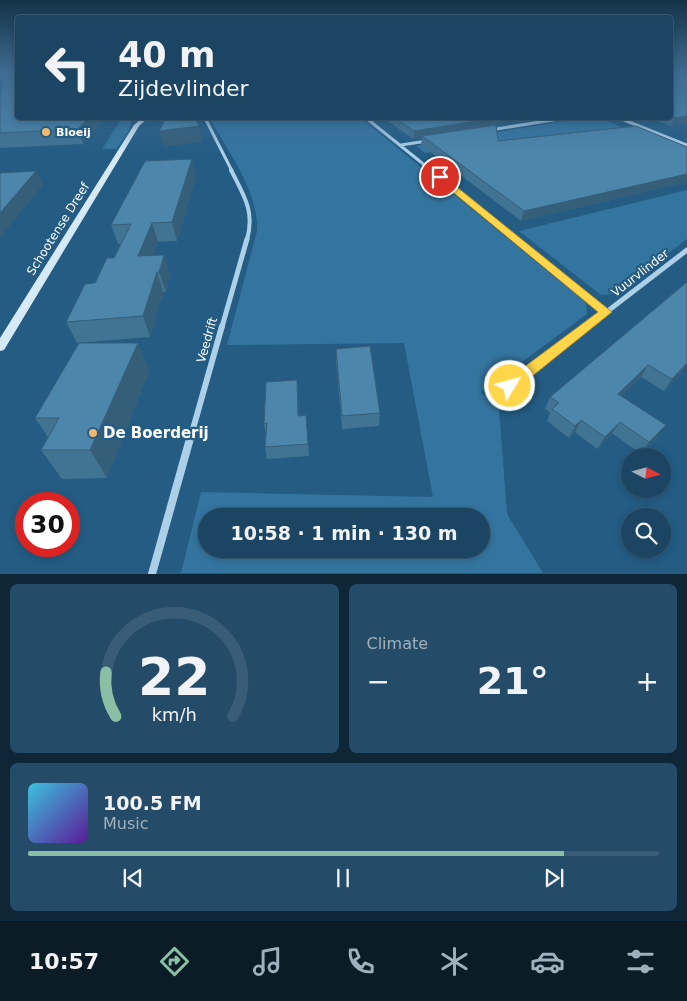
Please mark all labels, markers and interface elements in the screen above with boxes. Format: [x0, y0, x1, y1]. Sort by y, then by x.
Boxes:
icon: left [35, 35, 100, 100]
text: 40 m [118, 35, 215, 75]
text: Zijdevlinder [118, 76, 249, 101]
marker: Bloeij [40, 126, 52, 138]
place label: Bloeij [56, 126, 91, 139]
pin [419, 156, 461, 198]
icon: arrive [426, 163, 454, 191]
street label: Schootense Dreef [24, 179, 93, 278]
street label: Vuurvlinder [609, 246, 671, 300]
street label: Veedrift [194, 315, 220, 364]
position arrow [483, 359, 535, 411]
place label: De Boerderij [103, 424, 209, 442]
marker: De Boerderij [87, 427, 99, 439]
north arrow [621, 448, 671, 498]
map controls [621, 448, 671, 558]
speed limit sign: 30 [15, 492, 80, 557]
button: search [621, 508, 671, 558]
text: 10:58 · 1 min · 130 m [230, 522, 458, 544]
text: Climate [367, 634, 428, 653]
text: 22 [138, 647, 210, 707]
text: 21° [477, 659, 549, 703]
text: − [367, 665, 390, 698]
text: + [636, 665, 659, 698]
text: km/h [152, 704, 197, 725]
text: 100.5 FM [103, 792, 202, 814]
text: Music [103, 814, 149, 833]
icon: previous [119, 864, 147, 892]
icon: pause [329, 864, 357, 892]
icon: next [540, 864, 568, 892]
icon: directions [157, 944, 192, 979]
icon: music [250, 944, 285, 979]
icon: phone [343, 944, 378, 979]
icon: climate [437, 944, 472, 979]
icon: car [530, 944, 565, 979]
icon: filters [623, 944, 658, 979]
text: 10:57 [29, 949, 99, 974]

